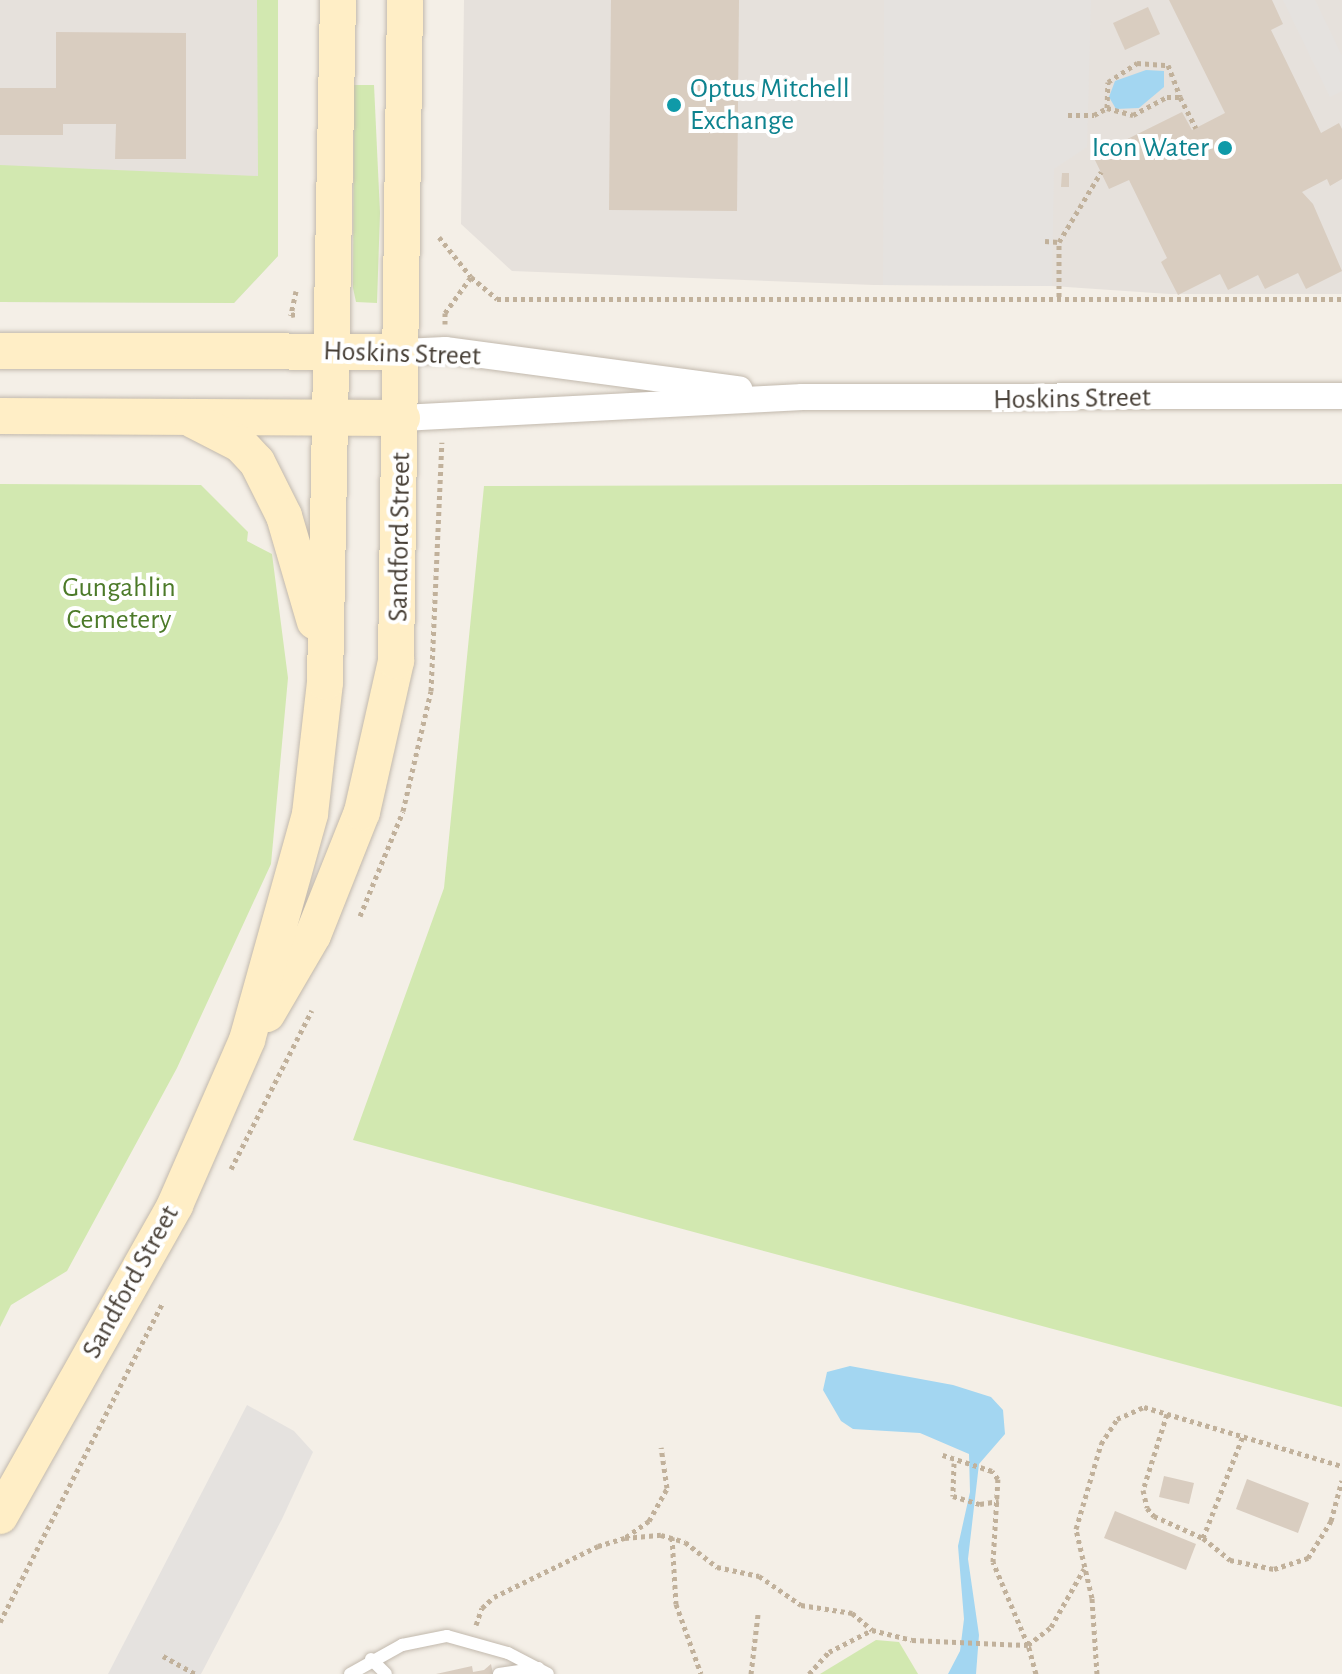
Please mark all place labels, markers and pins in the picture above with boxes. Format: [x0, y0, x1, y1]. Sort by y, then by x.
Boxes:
place label: Optus Mitchell Exchange [690, 72, 850, 138]
marker: Optus Mitchell Exchange [665, 96, 683, 114]
place label: Icon Water [1092, 131, 1209, 165]
marker: Icon Water [1216, 139, 1234, 157]

